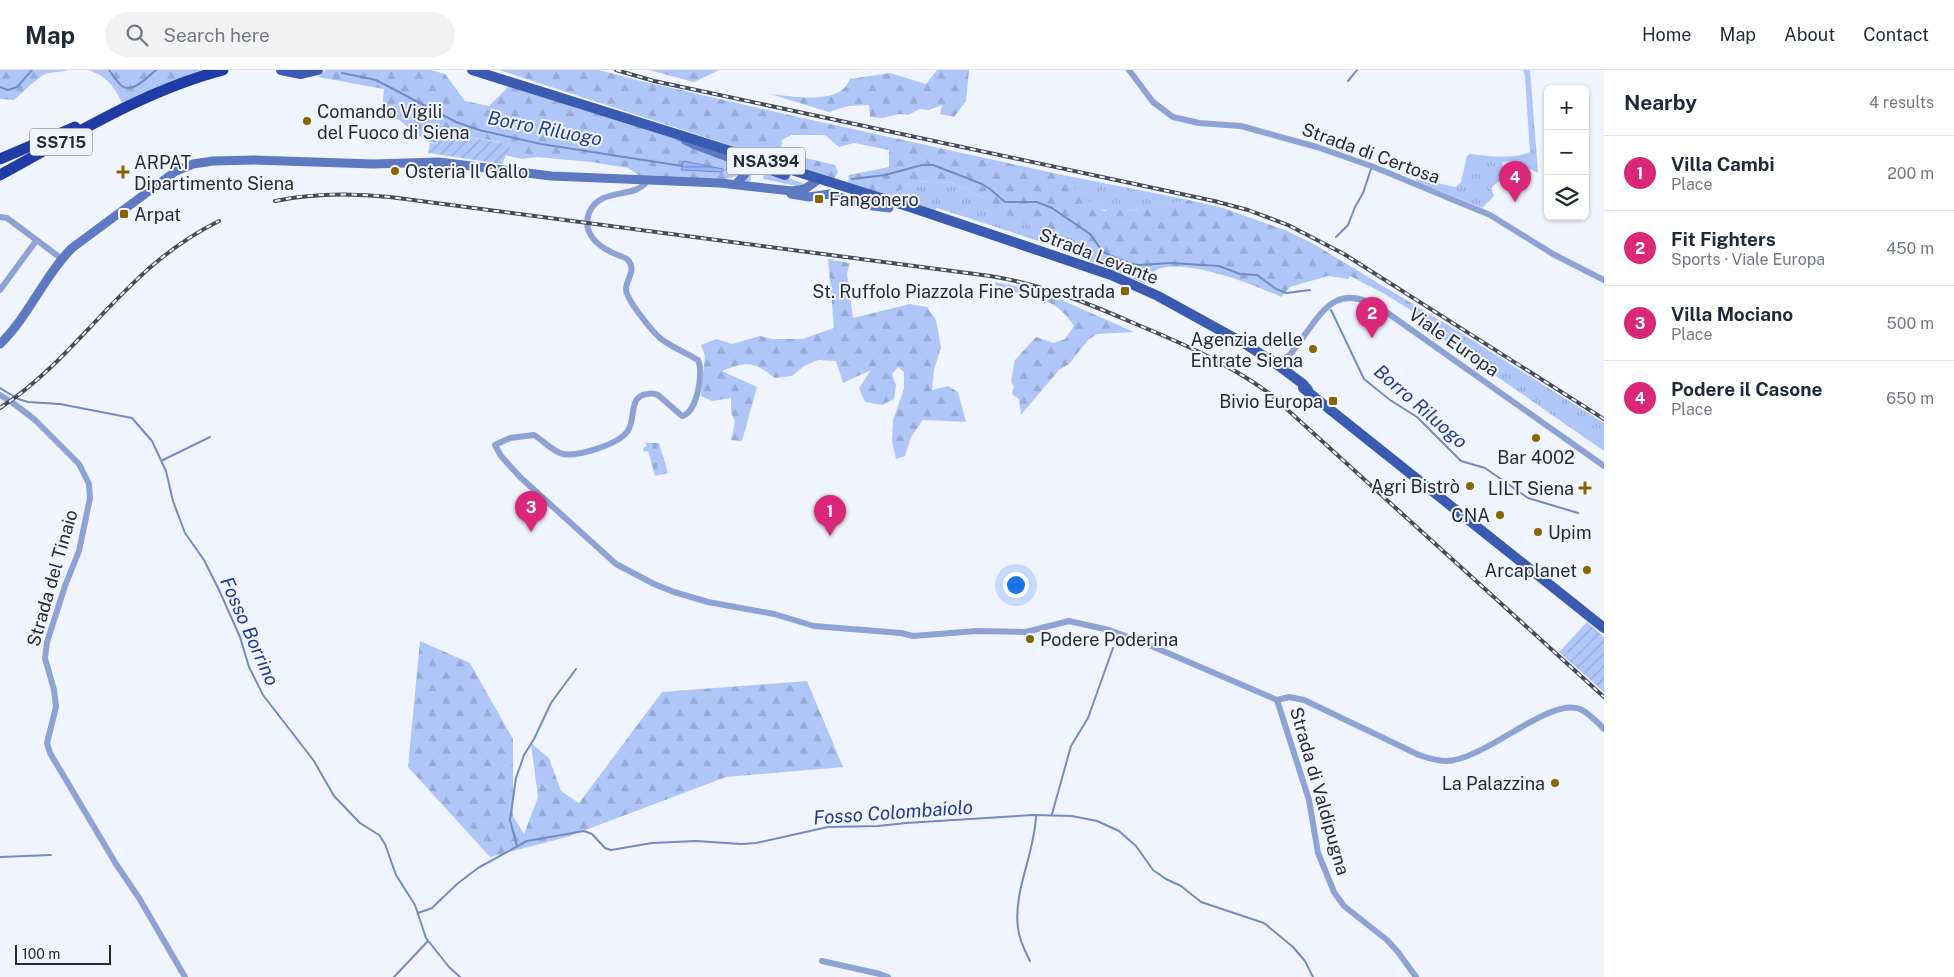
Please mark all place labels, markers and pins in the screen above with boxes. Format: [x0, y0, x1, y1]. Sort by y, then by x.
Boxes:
place label: Comando Vigili del Fuoco di Siena [317, 101, 470, 143]
marker: Comando Vigili del Fuoco di Siena [301, 115, 313, 127]
place label: ARPAT Dipartimento Siena [134, 152, 294, 194]
place label: Osteria Il Gallo [405, 161, 528, 182]
pin: 4 [1499, 161, 1531, 202]
marker: ARPAT Dipartimento Siena [116, 165, 130, 179]
marker: Osteria Il Gallo [389, 165, 401, 177]
place label: Fangonero [829, 189, 919, 210]
marker: Fangonero [813, 193, 825, 205]
place label: Arpat [134, 204, 181, 225]
marker: Arpat [118, 208, 130, 220]
place label: St. Ruffolo Piazzola Fine Supestrada [812, 281, 1115, 302]
marker: St. Ruffolo Piazzola Fine Supestrada [1119, 285, 1131, 297]
pin: 2 [1356, 297, 1388, 338]
place label: Agenzia delle Entrate Siena [1191, 329, 1303, 371]
marker: Agenzia delle Entrate Siena [1307, 343, 1319, 355]
place label: Bivio Europa [1219, 391, 1323, 412]
marker: Bivio Europa [1327, 395, 1339, 407]
marker: Bar 4002 [1530, 432, 1542, 444]
place label: Bar 4002 [1497, 447, 1575, 468]
place label: Agri Bistrò [1371, 476, 1460, 497]
place label: LILT Siena [1488, 478, 1574, 499]
marker: Agri Bistrò [1464, 480, 1476, 492]
marker: LILT Siena [1578, 481, 1592, 495]
pin: 3 [515, 491, 547, 532]
pin: 1 [814, 495, 846, 536]
place label: CNA [1451, 505, 1490, 526]
marker: CNA [1494, 509, 1506, 521]
place label: Upim [1548, 522, 1591, 543]
marker: Upim [1532, 526, 1544, 538]
place label: Arcaplanet [1485, 560, 1577, 581]
marker: Arcaplanet [1581, 564, 1593, 576]
place label: Podere Poderina [1040, 629, 1178, 650]
marker: Podere Poderina [1024, 633, 1036, 645]
place label: La Palazzina [1442, 773, 1545, 794]
marker: La Palazzina [1549, 777, 1561, 789]

